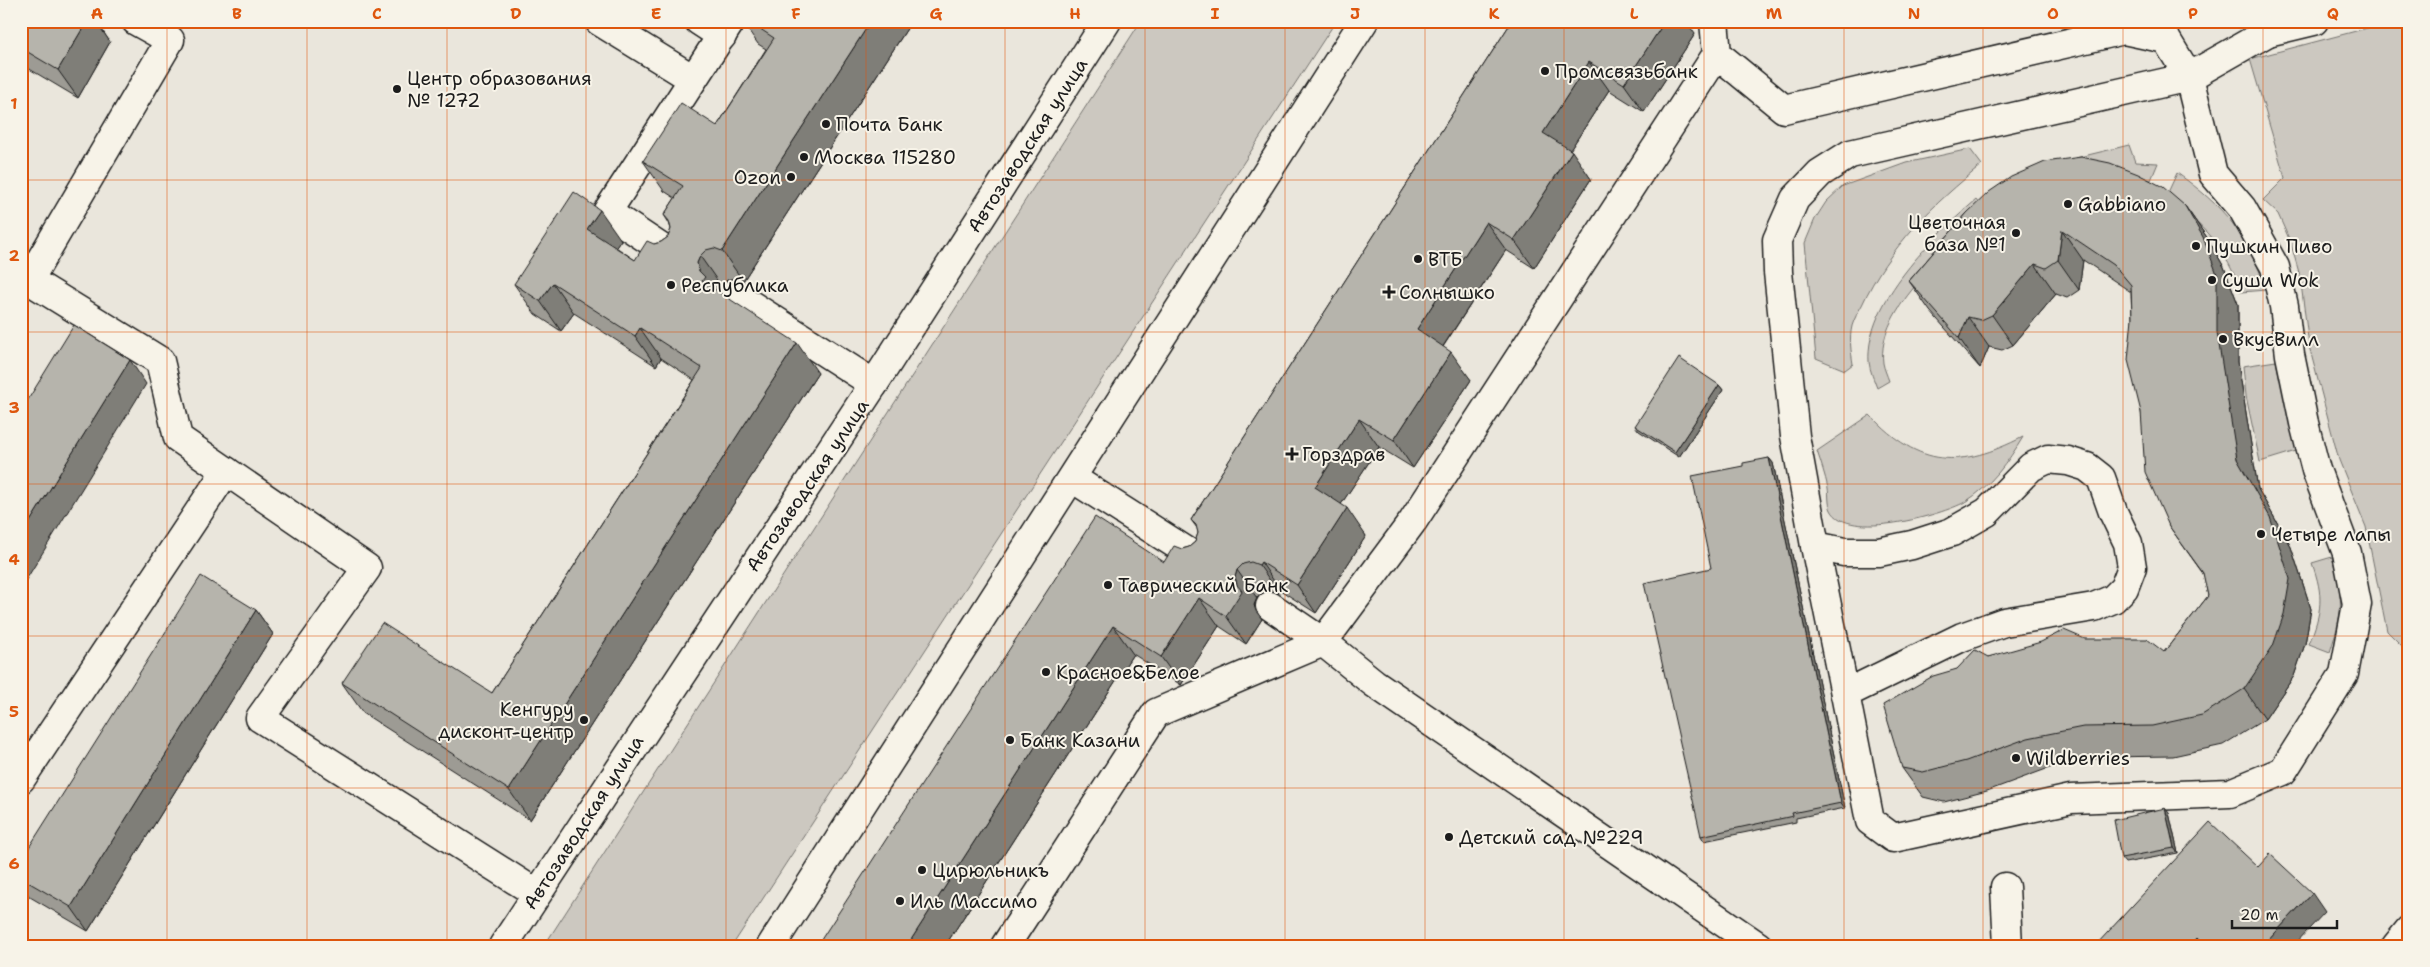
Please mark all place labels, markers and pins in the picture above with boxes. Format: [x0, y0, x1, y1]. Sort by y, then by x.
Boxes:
place label: Промсвязьбанк [1555, 59, 1698, 84]
marker: Промсвязьбанк [1539, 65, 1551, 77]
place label: Центр образования № 1272 [407, 66, 592, 113]
marker: Центр образования № 1272 [391, 83, 403, 95]
place label: Почта Банк [836, 112, 943, 137]
marker: Почта Банк [820, 118, 832, 130]
place label: Москва 115280 [814, 145, 956, 170]
marker: Москва 115280 [798, 151, 810, 163]
place label: Ozon [734, 165, 781, 190]
marker: Ozon [785, 171, 797, 183]
place label: Gabbiano [2078, 192, 2166, 217]
marker: Gabbiano [2062, 198, 2074, 210]
place label: Цветочная база №1 [1908, 210, 2006, 257]
marker: Цветочная база №1 [2010, 227, 2022, 239]
place label: Пушкин Пиво [2206, 234, 2333, 259]
marker: Пушкин Пиво [2190, 240, 2202, 252]
place label: ВТБ [1428, 247, 1463, 272]
marker: ВТБ [1412, 253, 1424, 265]
place label: Суши Wok [2222, 268, 2319, 293]
place label: Республика [681, 273, 789, 298]
marker: Суши Wok [2206, 274, 2218, 286]
marker: Республика [665, 279, 677, 291]
place label: Солнышко [1399, 280, 1495, 305]
marker: Солнышко [1383, 286, 1395, 298]
place label: ВкусВилл [2233, 327, 2319, 352]
marker: ВкусВилл [2217, 333, 2229, 345]
place label: Горздрав [1302, 442, 1385, 467]
marker: Горздрав [1286, 448, 1298, 460]
place label: Четыре лапы [2271, 522, 2391, 547]
marker: Четыре лапы [2255, 528, 2267, 540]
place label: Таврический Банк [1118, 573, 1288, 598]
marker: Таврический Банк [1102, 579, 1114, 591]
place label: Красное&Белое [1056, 660, 1200, 685]
marker: Красное&Белое [1040, 666, 1052, 678]
place label: Кенгуру дисконт-центр [438, 697, 574, 744]
marker: Кенгуру дисконт-центр [578, 714, 590, 726]
place label: Банк Казани [1020, 728, 1140, 753]
marker: Банк Казани [1004, 734, 1016, 746]
place label: Wildberries [2026, 746, 2130, 771]
marker: Wildberries [2010, 752, 2022, 764]
place label: Детский сад №229 [1459, 825, 1643, 850]
marker: Детский сад №229 [1443, 831, 1455, 843]
place label: Цирюльникъ [932, 858, 1049, 883]
marker: Цирюльникъ [916, 864, 928, 876]
place label: Иль Массимо [910, 889, 1037, 914]
marker: Иль Массимо [894, 895, 906, 907]

